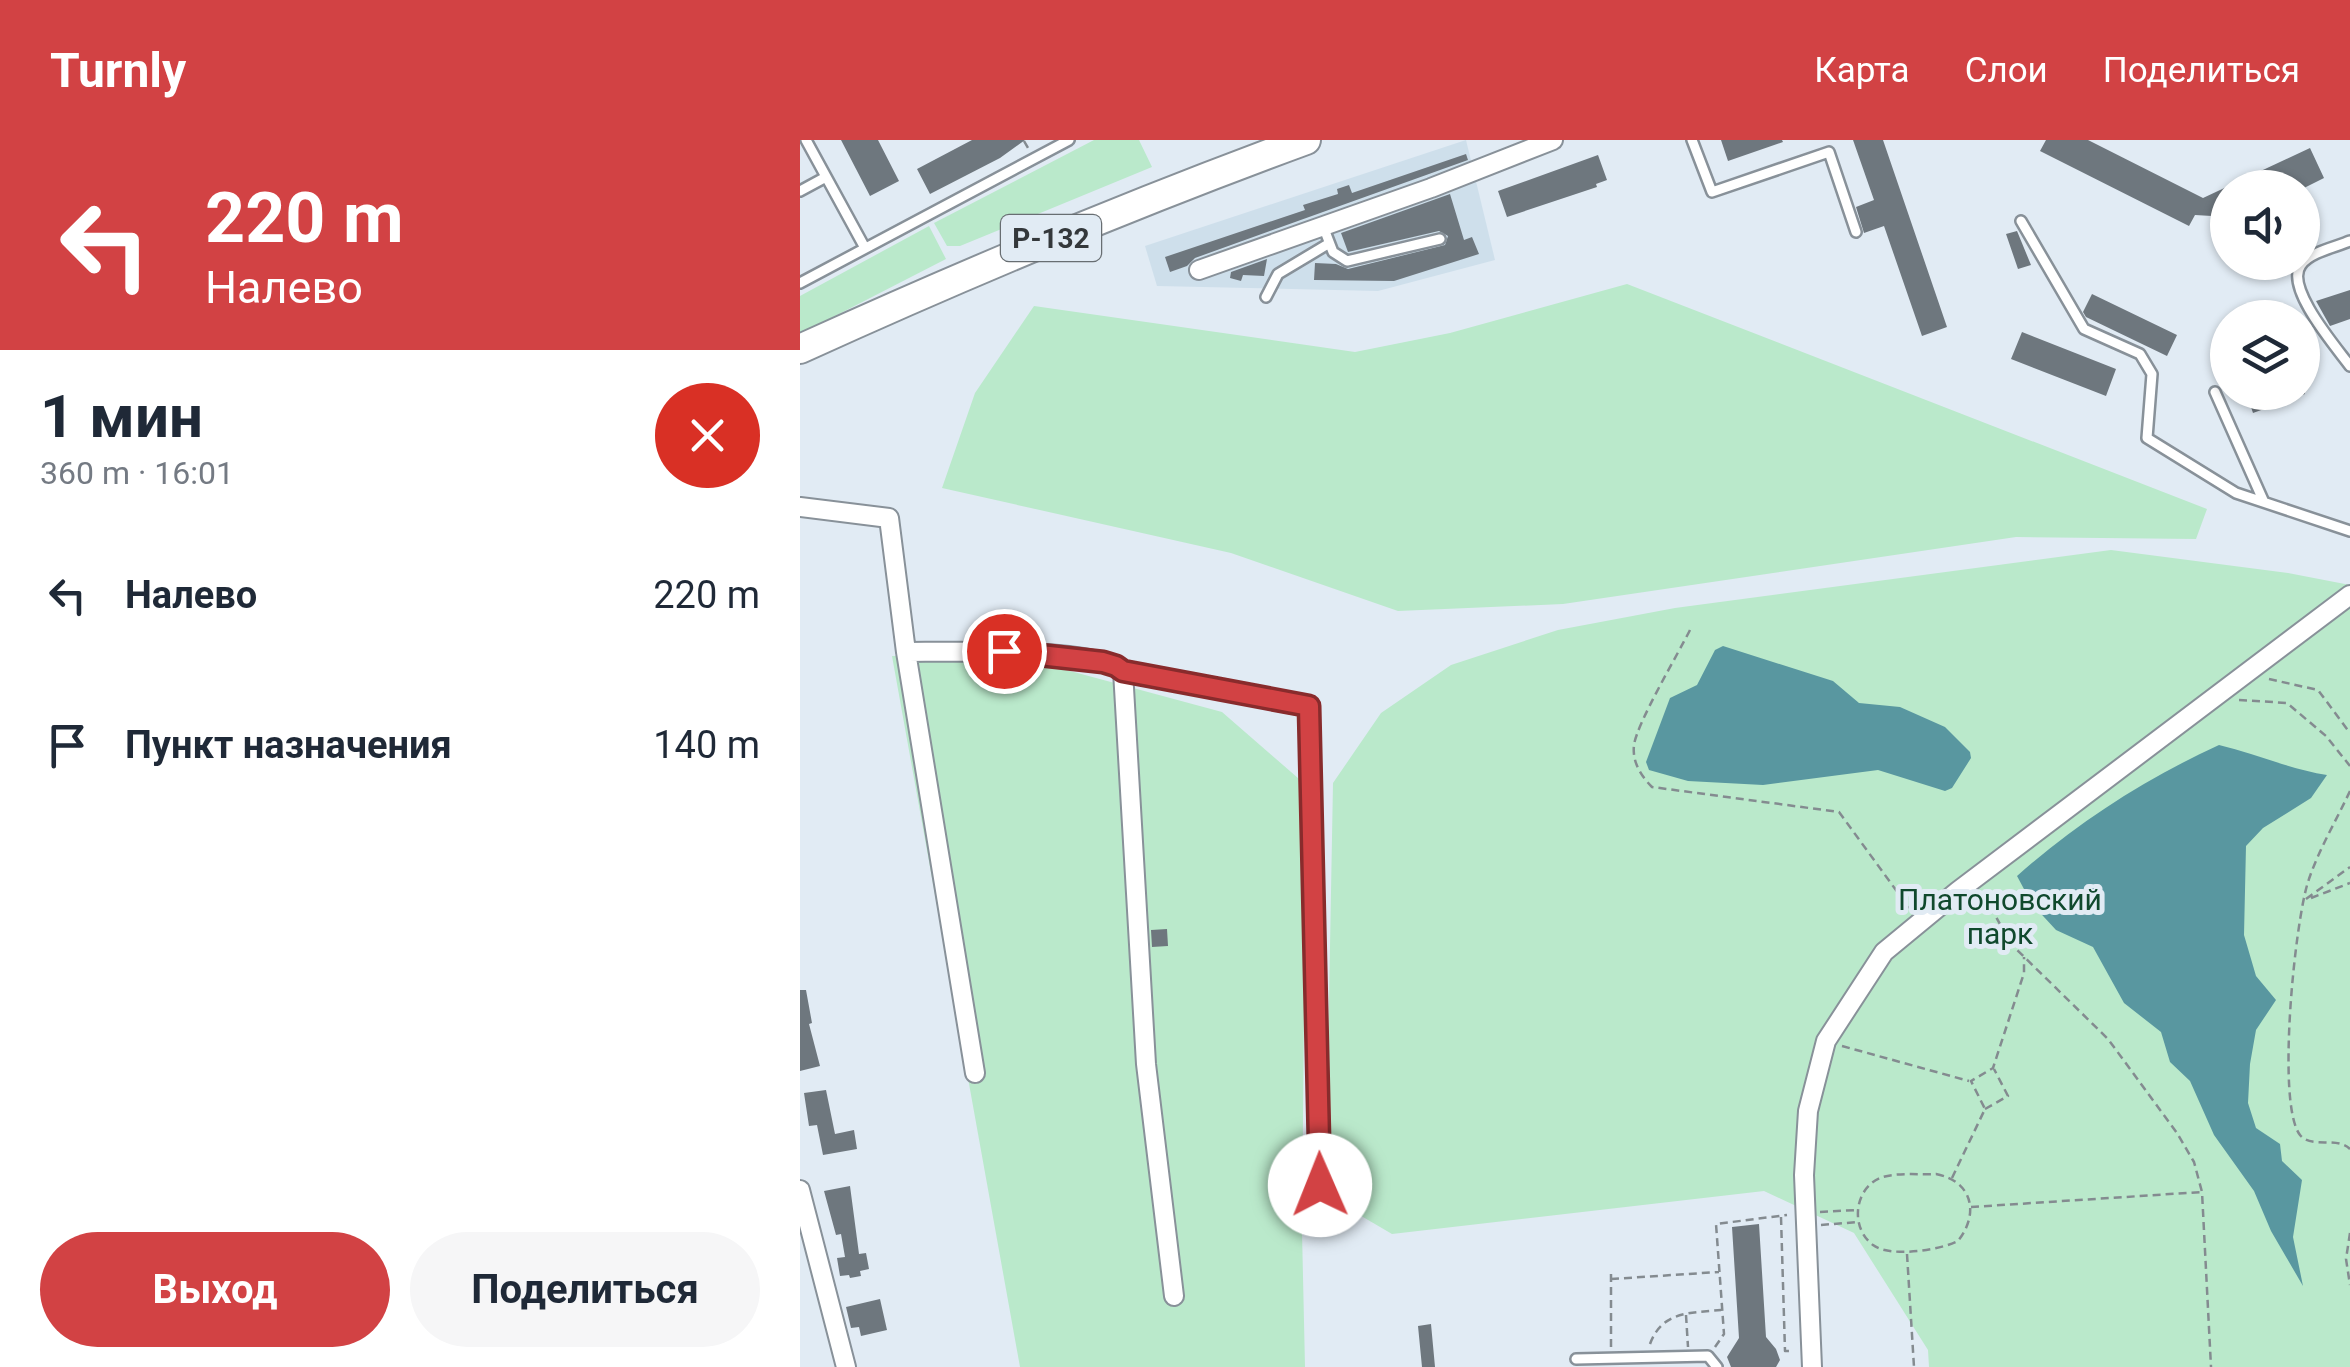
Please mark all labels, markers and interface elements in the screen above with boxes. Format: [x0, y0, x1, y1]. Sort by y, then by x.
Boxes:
text: Turnly [50, 42, 186, 99]
text: Карта [1814, 50, 1910, 91]
text: Слои [1965, 50, 2048, 91]
text: Поделиться [2103, 50, 2300, 91]
map controls [2210, 170, 2320, 410]
button: sound [2210, 170, 2320, 280]
text: 220 m [205, 177, 404, 259]
icon: left [40, 180, 170, 310]
road number: Р-132 [1001, 215, 1101, 261]
text: Налево [205, 261, 363, 314]
button: layers [2210, 300, 2320, 410]
text: 1 мин [40, 381, 203, 452]
button: close [655, 383, 760, 488]
text: 360 m · 16:01 [40, 454, 234, 492]
icon: left [40, 568, 95, 623]
text: Налево [125, 573, 257, 617]
text: 220 m [653, 573, 760, 617]
pin [962, 609, 1047, 694]
icon: arrive [977, 624, 1032, 679]
icon: arrive [40, 718, 95, 773]
text: Пункт назначения [125, 723, 452, 767]
text: 140 m [653, 723, 760, 767]
park label: Платоновский парк [1898, 882, 2102, 951]
position arrow [1268, 1133, 1372, 1237]
button: Выход [40, 1232, 390, 1347]
button: Поделиться [410, 1232, 760, 1347]

